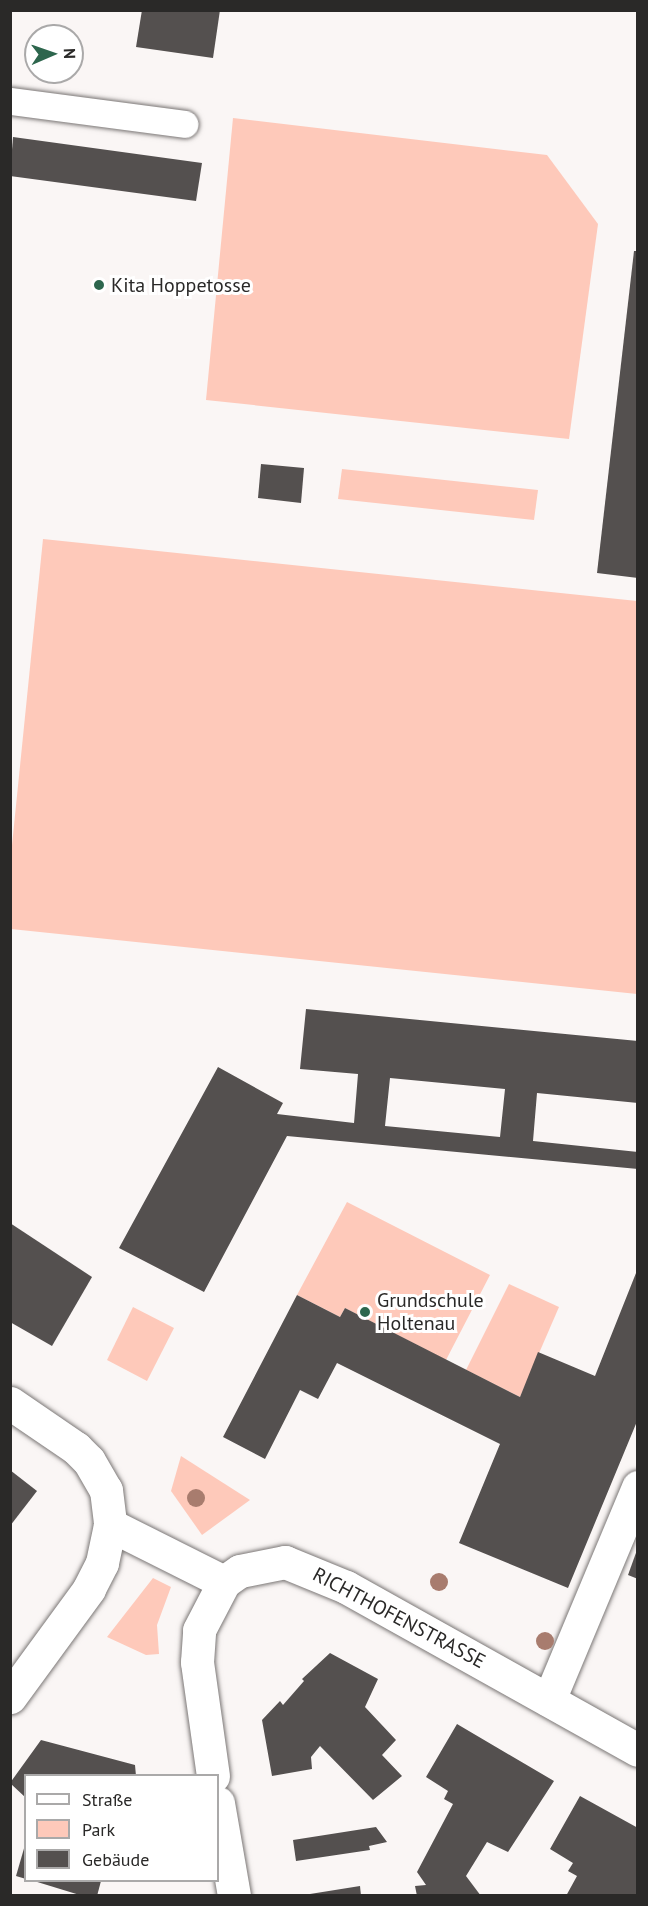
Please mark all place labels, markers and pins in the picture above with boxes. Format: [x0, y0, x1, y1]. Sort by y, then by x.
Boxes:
place label: Kita Hoppetosse [111, 273, 251, 297]
marker: Kita Hoppetosse [92, 278, 106, 292]
place label: Grundschule Holtenau [377, 1288, 484, 1335]
marker: Grundschule Holtenau [358, 1305, 372, 1319]

